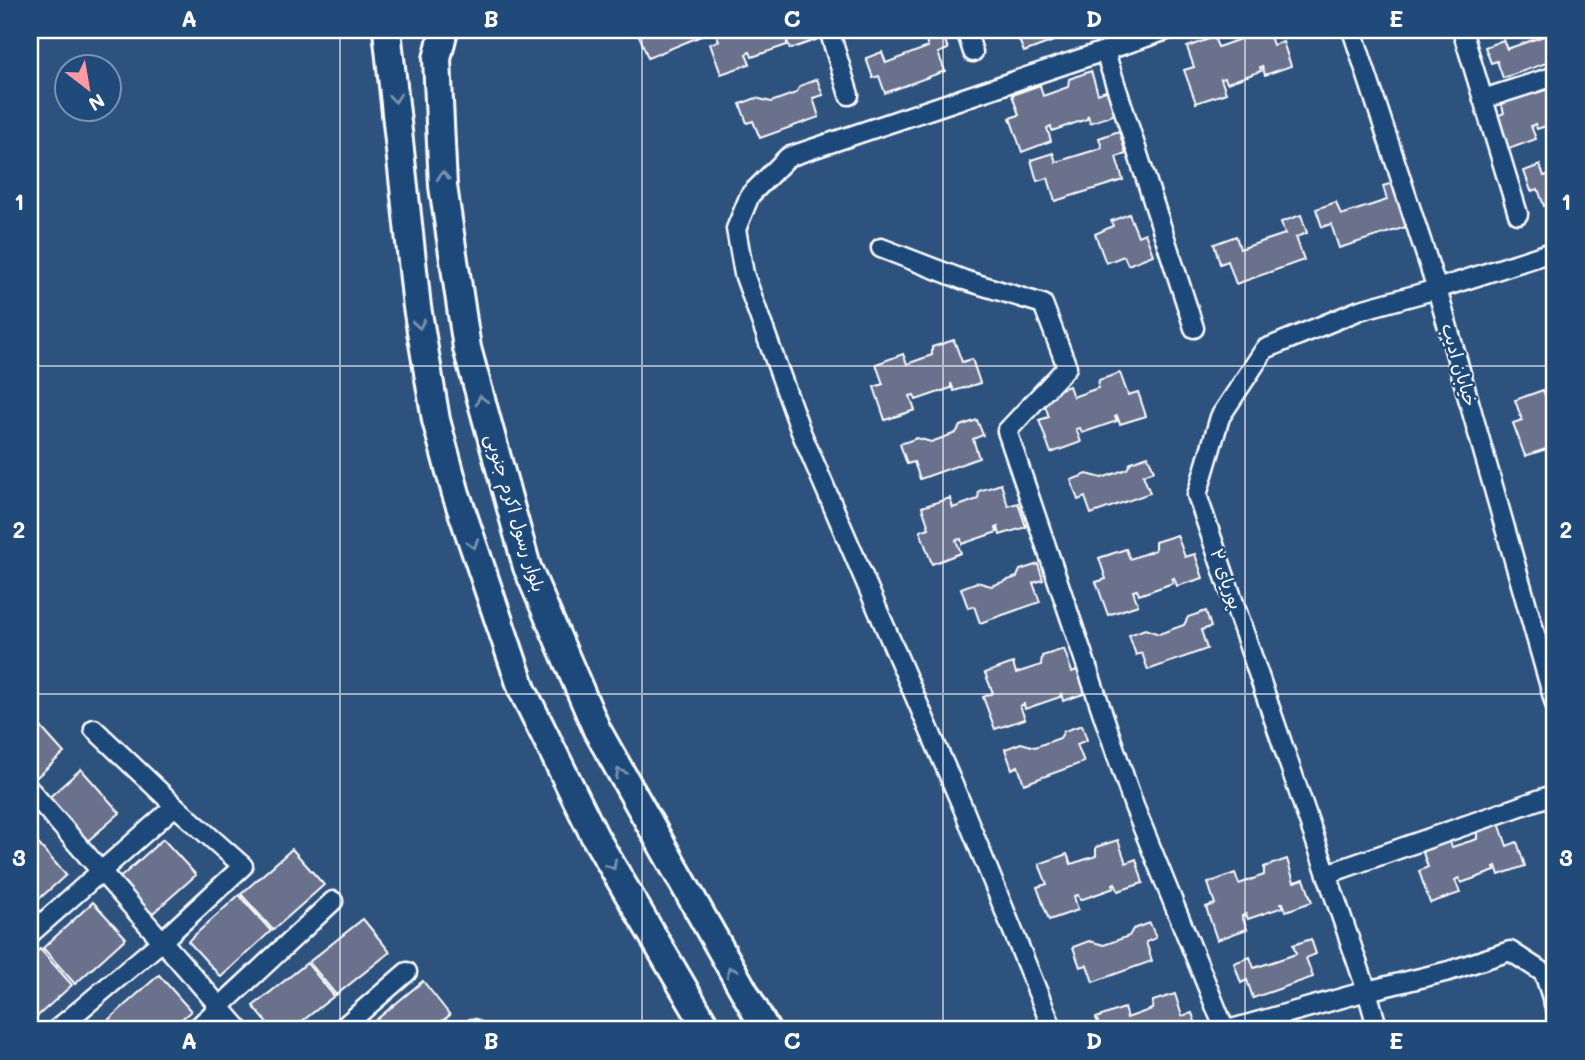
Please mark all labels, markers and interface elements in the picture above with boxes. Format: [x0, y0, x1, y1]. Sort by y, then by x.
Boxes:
text: A [181, 3, 197, 33]
text: B [483, 3, 499, 33]
text: C [783, 3, 801, 33]
text: D [1086, 3, 1102, 33]
text: E [1389, 3, 1403, 33]
north arrow [52, 52, 122, 122]
text: N [84, 89, 110, 117]
one-way arrow [387, 92, 402, 103]
one-way arrow [435, 171, 450, 182]
text: 1 [14, 186, 24, 216]
text: 1 [1561, 186, 1571, 216]
one-way arrow [411, 318, 426, 330]
street label: خیابان ادیب [1437, 320, 1483, 409]
one-way arrow [475, 394, 489, 406]
street label: بلوار رسول اکرم جنوبی [478, 431, 551, 596]
text: 2 [13, 514, 25, 544]
text: 2 [1560, 514, 1572, 544]
one-way arrow [465, 538, 479, 550]
street label: پوریای ۲ [1204, 545, 1249, 613]
one-way arrow [615, 767, 628, 780]
text: 3 [12, 842, 26, 872]
text: 3 [1559, 842, 1573, 872]
one-way arrow [603, 857, 616, 870]
one-way arrow [726, 966, 739, 979]
text: A [181, 1025, 197, 1055]
text: B [483, 1025, 499, 1055]
text: C [783, 1025, 801, 1055]
text: D [1086, 1025, 1102, 1055]
text: E [1389, 1025, 1403, 1055]

